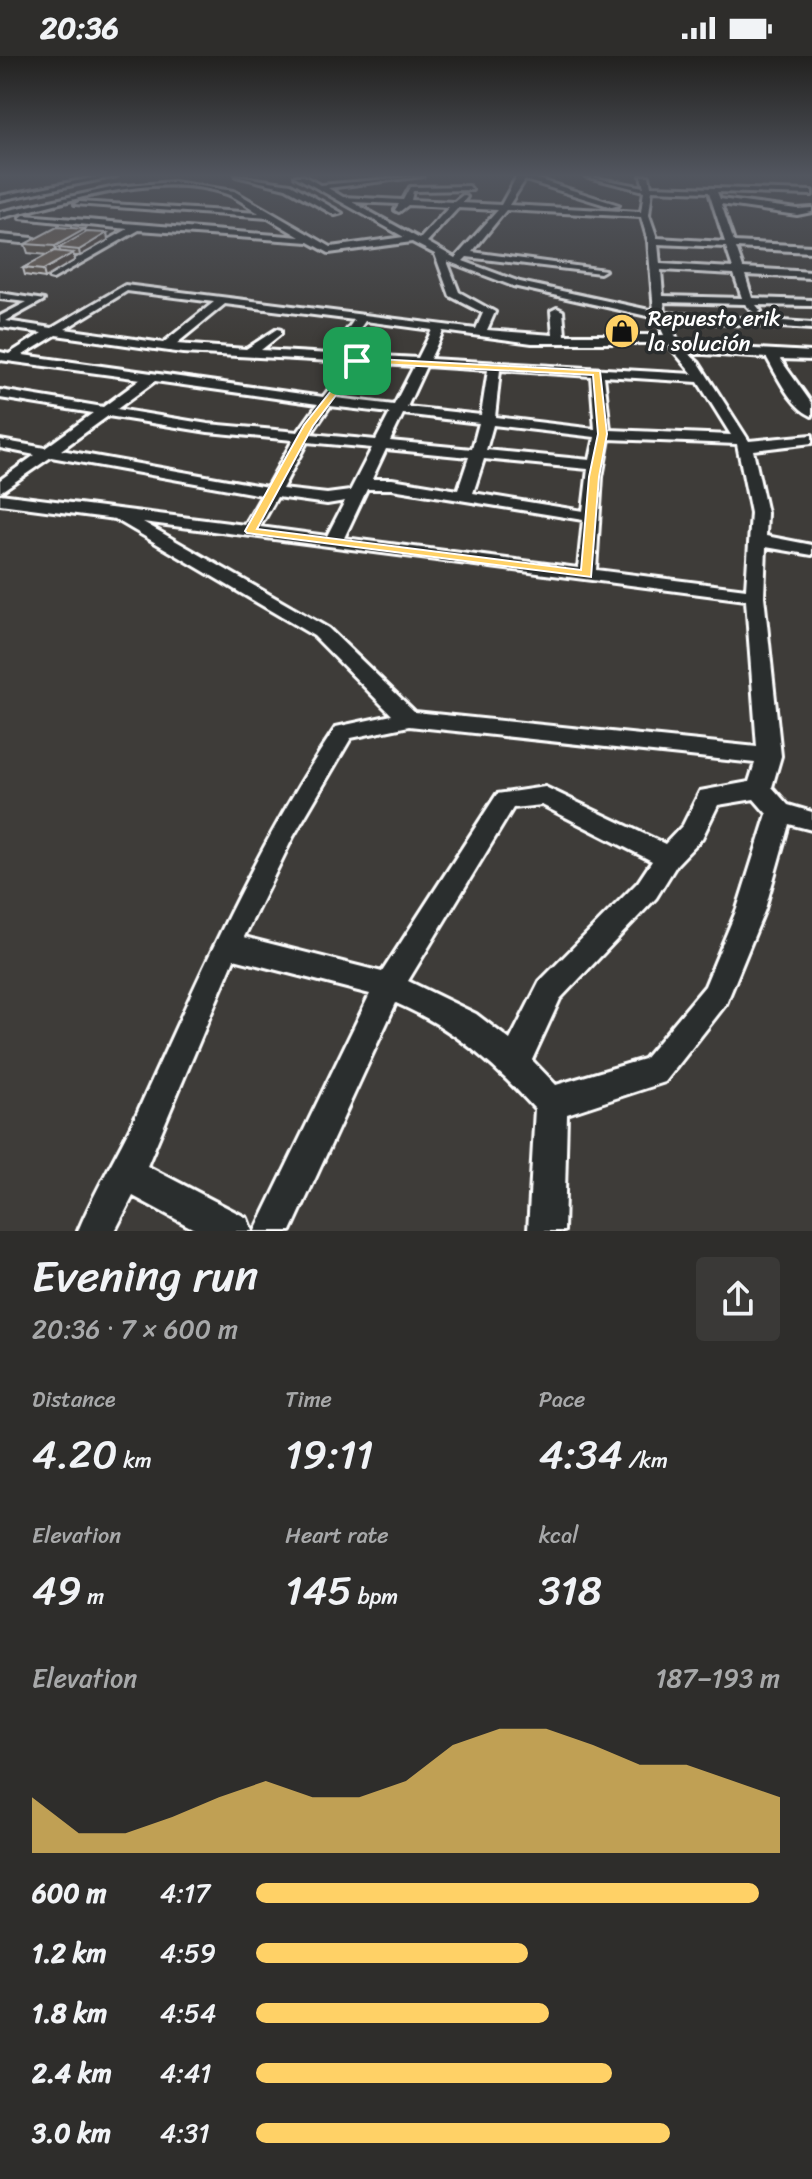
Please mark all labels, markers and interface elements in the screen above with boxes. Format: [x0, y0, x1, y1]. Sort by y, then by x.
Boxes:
text: 20:36 [40, 1, 119, 55]
place label: Repuesto erik la solución [648, 299, 781, 363]
shop icon: Repuesto erik la solución [603, 312, 641, 350]
pin [323, 327, 391, 395]
icon: arrive [335, 339, 379, 383]
text: Evening run [32, 1237, 258, 1315]
button: share [696, 1257, 780, 1341]
text: 20:36 · 7 × 600 m [32, 1306, 238, 1352]
text: Distance [32, 1380, 116, 1419]
text: Time [285, 1380, 332, 1419]
text: Pace [539, 1380, 585, 1419]
text: 4.20 [32, 1419, 117, 1490]
text: 19:11 [285, 1419, 373, 1490]
text: 4:34 [539, 1419, 623, 1490]
text: km [117, 1441, 152, 1480]
text: /km [623, 1441, 668, 1480]
text: Elevation [32, 1516, 121, 1555]
text: Heart rate [285, 1516, 389, 1555]
text: kcal [539, 1516, 579, 1555]
text: 49 [32, 1555, 82, 1626]
text: 145 [285, 1555, 352, 1626]
text: 318 [539, 1555, 602, 1626]
text: m [82, 1577, 104, 1616]
text: bpm [352, 1577, 398, 1616]
text: Elevation [32, 1655, 137, 1701]
text: 187–193 m [655, 1655, 780, 1701]
text: 600 m [32, 1870, 106, 1916]
text: 4:17 [160, 1870, 210, 1916]
text: 1.2 km [32, 1930, 107, 1976]
text: 4:59 [160, 1930, 216, 1976]
text: 1.8 km [32, 1990, 107, 2036]
text: 4:54 [160, 1990, 216, 2036]
text: 2.4 km [32, 2050, 112, 2096]
text: 4:41 [160, 2050, 212, 2096]
text: 3.0 km [32, 2110, 111, 2156]
text: 4:31 [160, 2110, 210, 2156]

